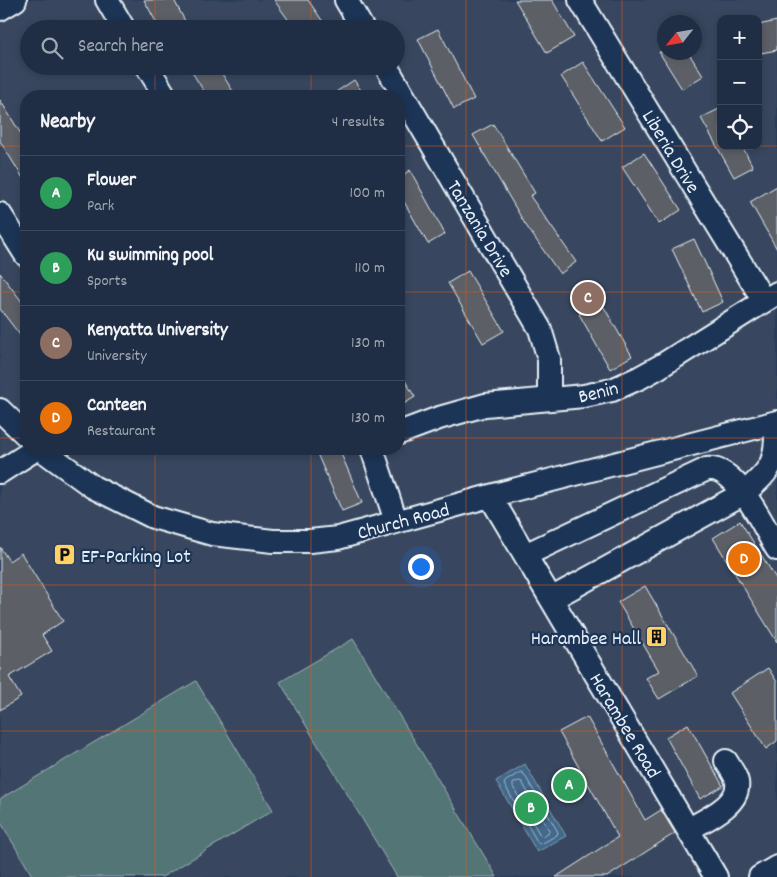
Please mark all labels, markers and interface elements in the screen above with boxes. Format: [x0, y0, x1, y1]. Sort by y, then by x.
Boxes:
north arrow [657, 15, 702, 60]
map controls [717, 15, 762, 150]
button: + [717, 15, 762, 60]
search box [20, 20, 405, 75]
icon: search [38, 34, 66, 62]
text: Search here [78, 34, 164, 61]
button: − [717, 60, 762, 105]
button: locate [717, 105, 762, 150]
street label: Liberia Drive [634, 106, 705, 200]
text: Nearby [40, 108, 95, 138]
text: 4 results [332, 111, 385, 134]
text: Flower [87, 168, 136, 195]
street label: Tanzania Drive [438, 176, 519, 284]
text: A [52, 182, 60, 205]
text: 100 m [349, 182, 385, 205]
text: Park [87, 195, 114, 218]
text: Ku swimming pool [87, 243, 213, 270]
text: B [52, 257, 60, 280]
text: 110 m [355, 257, 385, 280]
text: Sports [87, 270, 127, 293]
pin: C [572, 279, 604, 317]
text: Kenyatta University [87, 318, 228, 345]
text: C [52, 332, 60, 355]
text: 130 m [351, 332, 385, 355]
text: University [87, 345, 147, 368]
street label: Benin [576, 375, 622, 412]
text: Canteen [87, 393, 147, 420]
text: D [52, 407, 60, 430]
text: 130 m [351, 407, 385, 430]
text: Restaurant [87, 420, 156, 443]
street label: Church Road [355, 497, 453, 549]
pin: D [728, 540, 760, 578]
parking icon: EF-Parking Lot [53, 543, 77, 567]
place label: EF-Parking Lot [81, 544, 191, 572]
your location [408, 554, 434, 580]
building icon: Harambee Hall [645, 625, 669, 649]
place label: Harambee Hall [531, 626, 641, 654]
street label: Harambee Road [581, 669, 666, 785]
pin: A [553, 766, 585, 804]
pin: B [515, 789, 547, 827]

